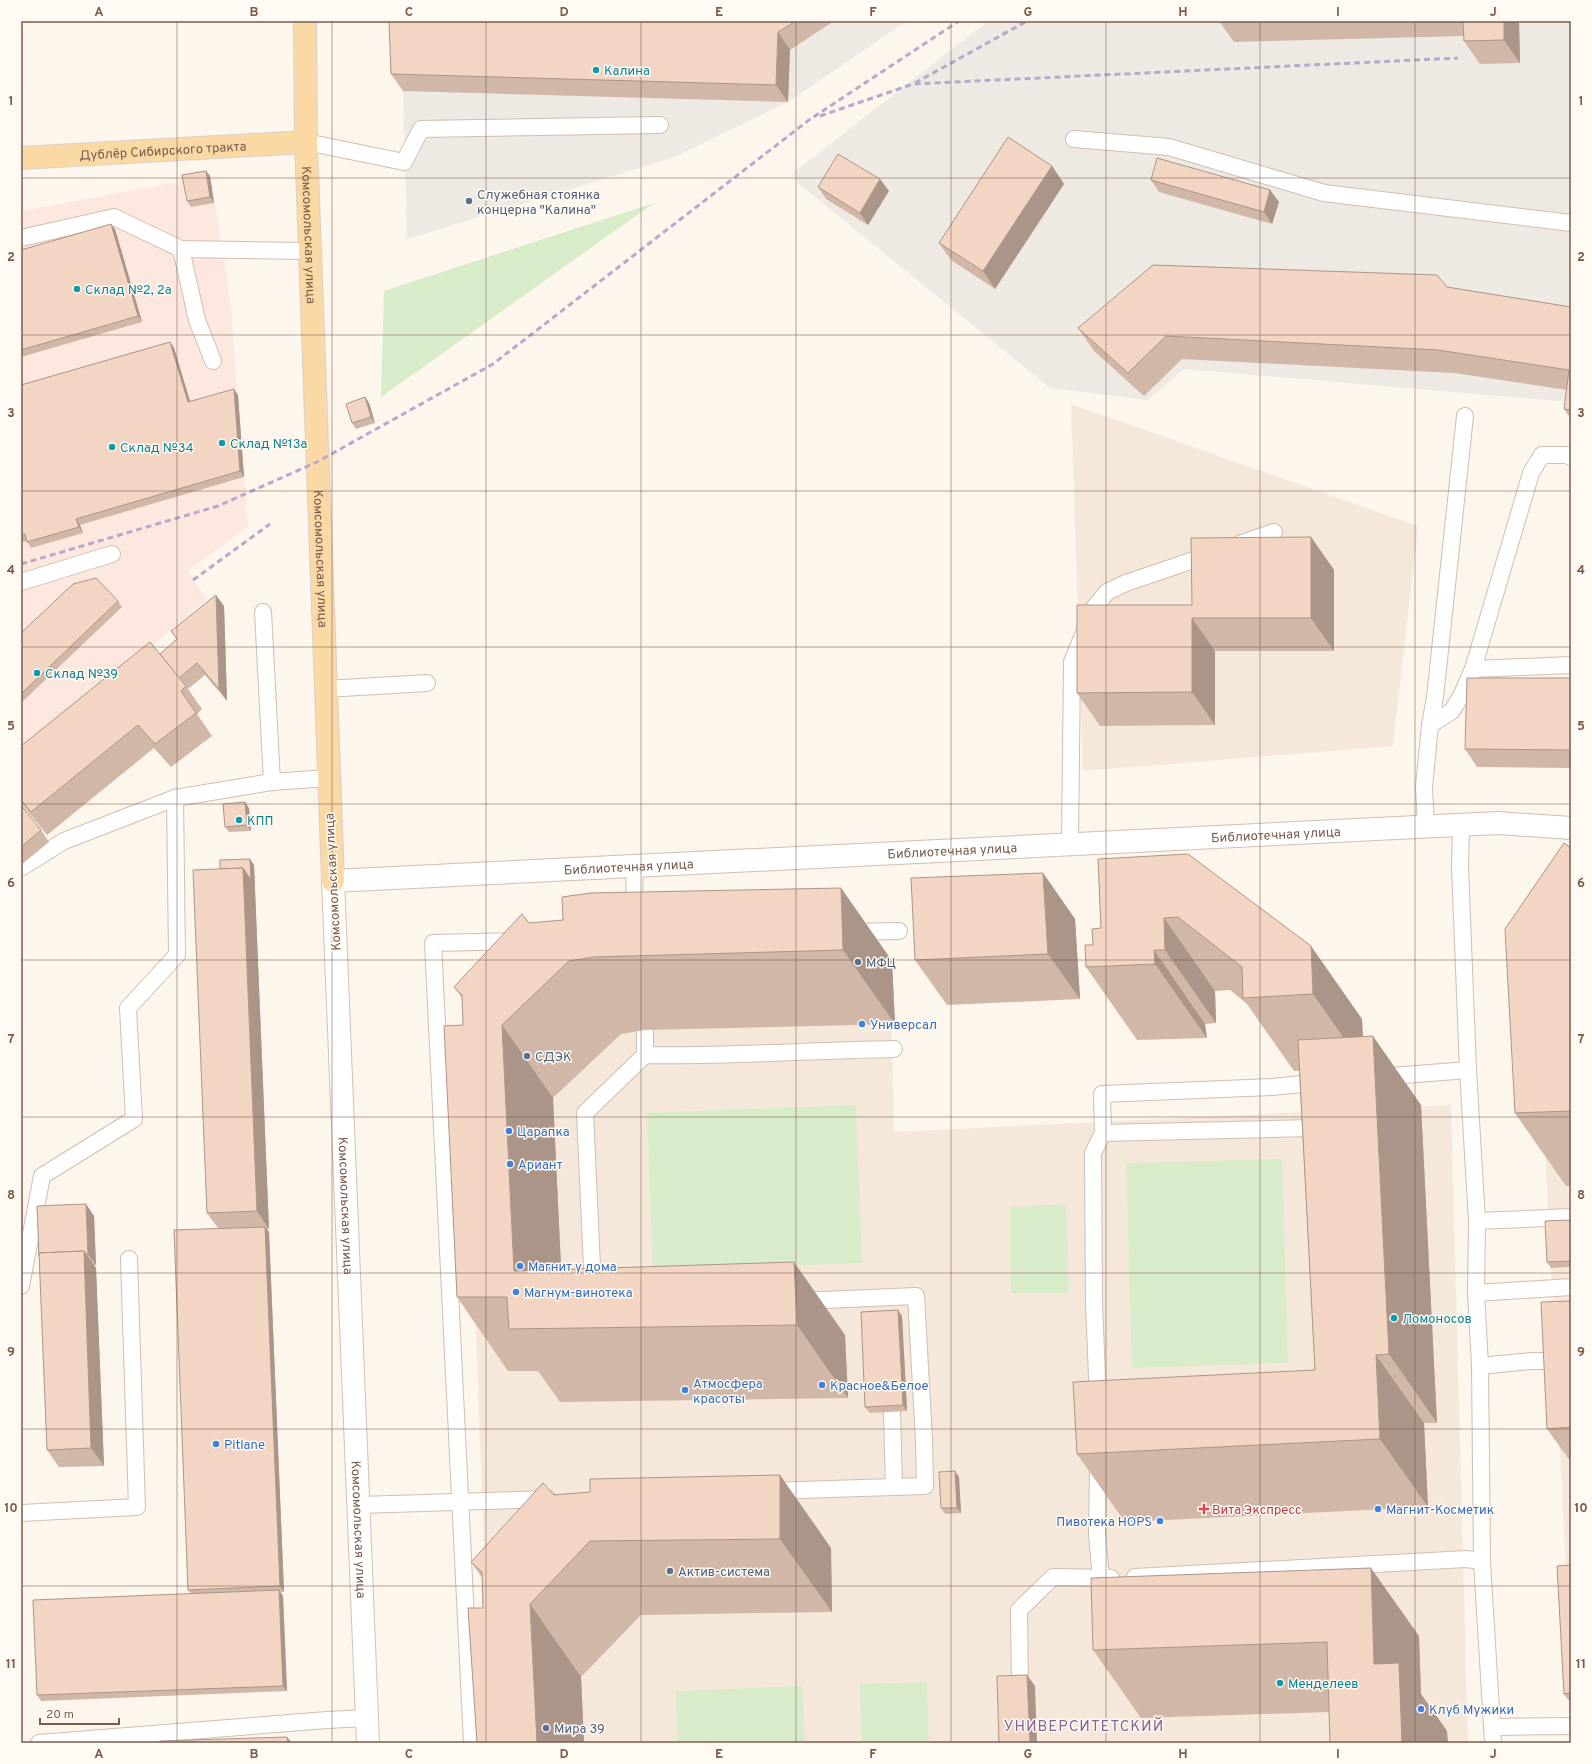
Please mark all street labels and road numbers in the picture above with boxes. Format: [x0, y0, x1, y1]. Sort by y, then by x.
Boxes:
street label: Дублёр Сибирского тракта [79, 139, 247, 165]
street label: Комсомольская улица [297, 166, 318, 304]
street label: Комсомольская улица [309, 490, 330, 628]
street label: Комсомольская улица [322, 813, 346, 951]
street label: Библиотечная улица [1211, 825, 1341, 847]
street label: Библиотечная улица [887, 841, 1018, 863]
street label: Библиотечная улица [563, 857, 694, 879]
street label: Комсомольская улица [333, 1137, 355, 1275]
street label: Комсомольская улица [347, 1460, 368, 1599]

